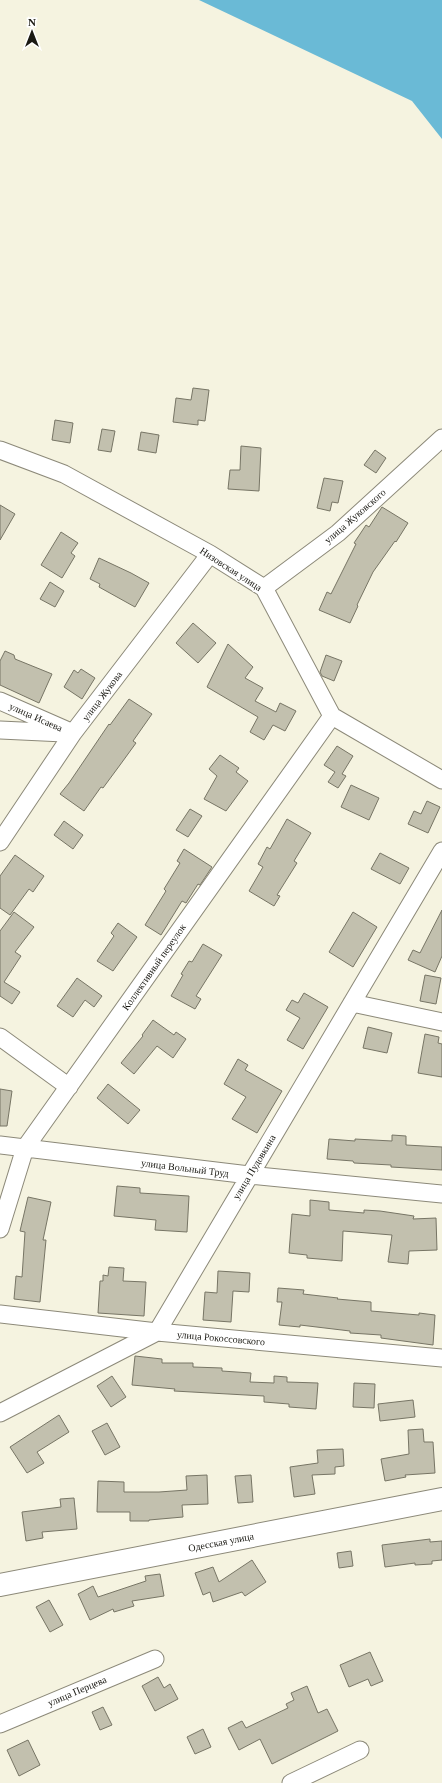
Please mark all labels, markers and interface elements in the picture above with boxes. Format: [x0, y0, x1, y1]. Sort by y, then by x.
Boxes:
north arrow [12, 12, 52, 52]
text: N [28, 16, 36, 28]
street label: улица Жуковского [322, 486, 388, 546]
street label: Низовская улица [198, 545, 264, 593]
street label: улица Жукова [80, 669, 124, 723]
street label: улица Исаева [8, 700, 65, 734]
street label: Коллективный переулок [120, 922, 188, 1012]
street label: улица Пудовкина [230, 1132, 278, 1201]
street label: улица Вольный Труд [141, 1157, 229, 1179]
street label: улица Рокоссовского [177, 1329, 265, 1347]
street label: Одесская улица [187, 1530, 255, 1554]
street label: улица Перцева [46, 1673, 109, 1708]

